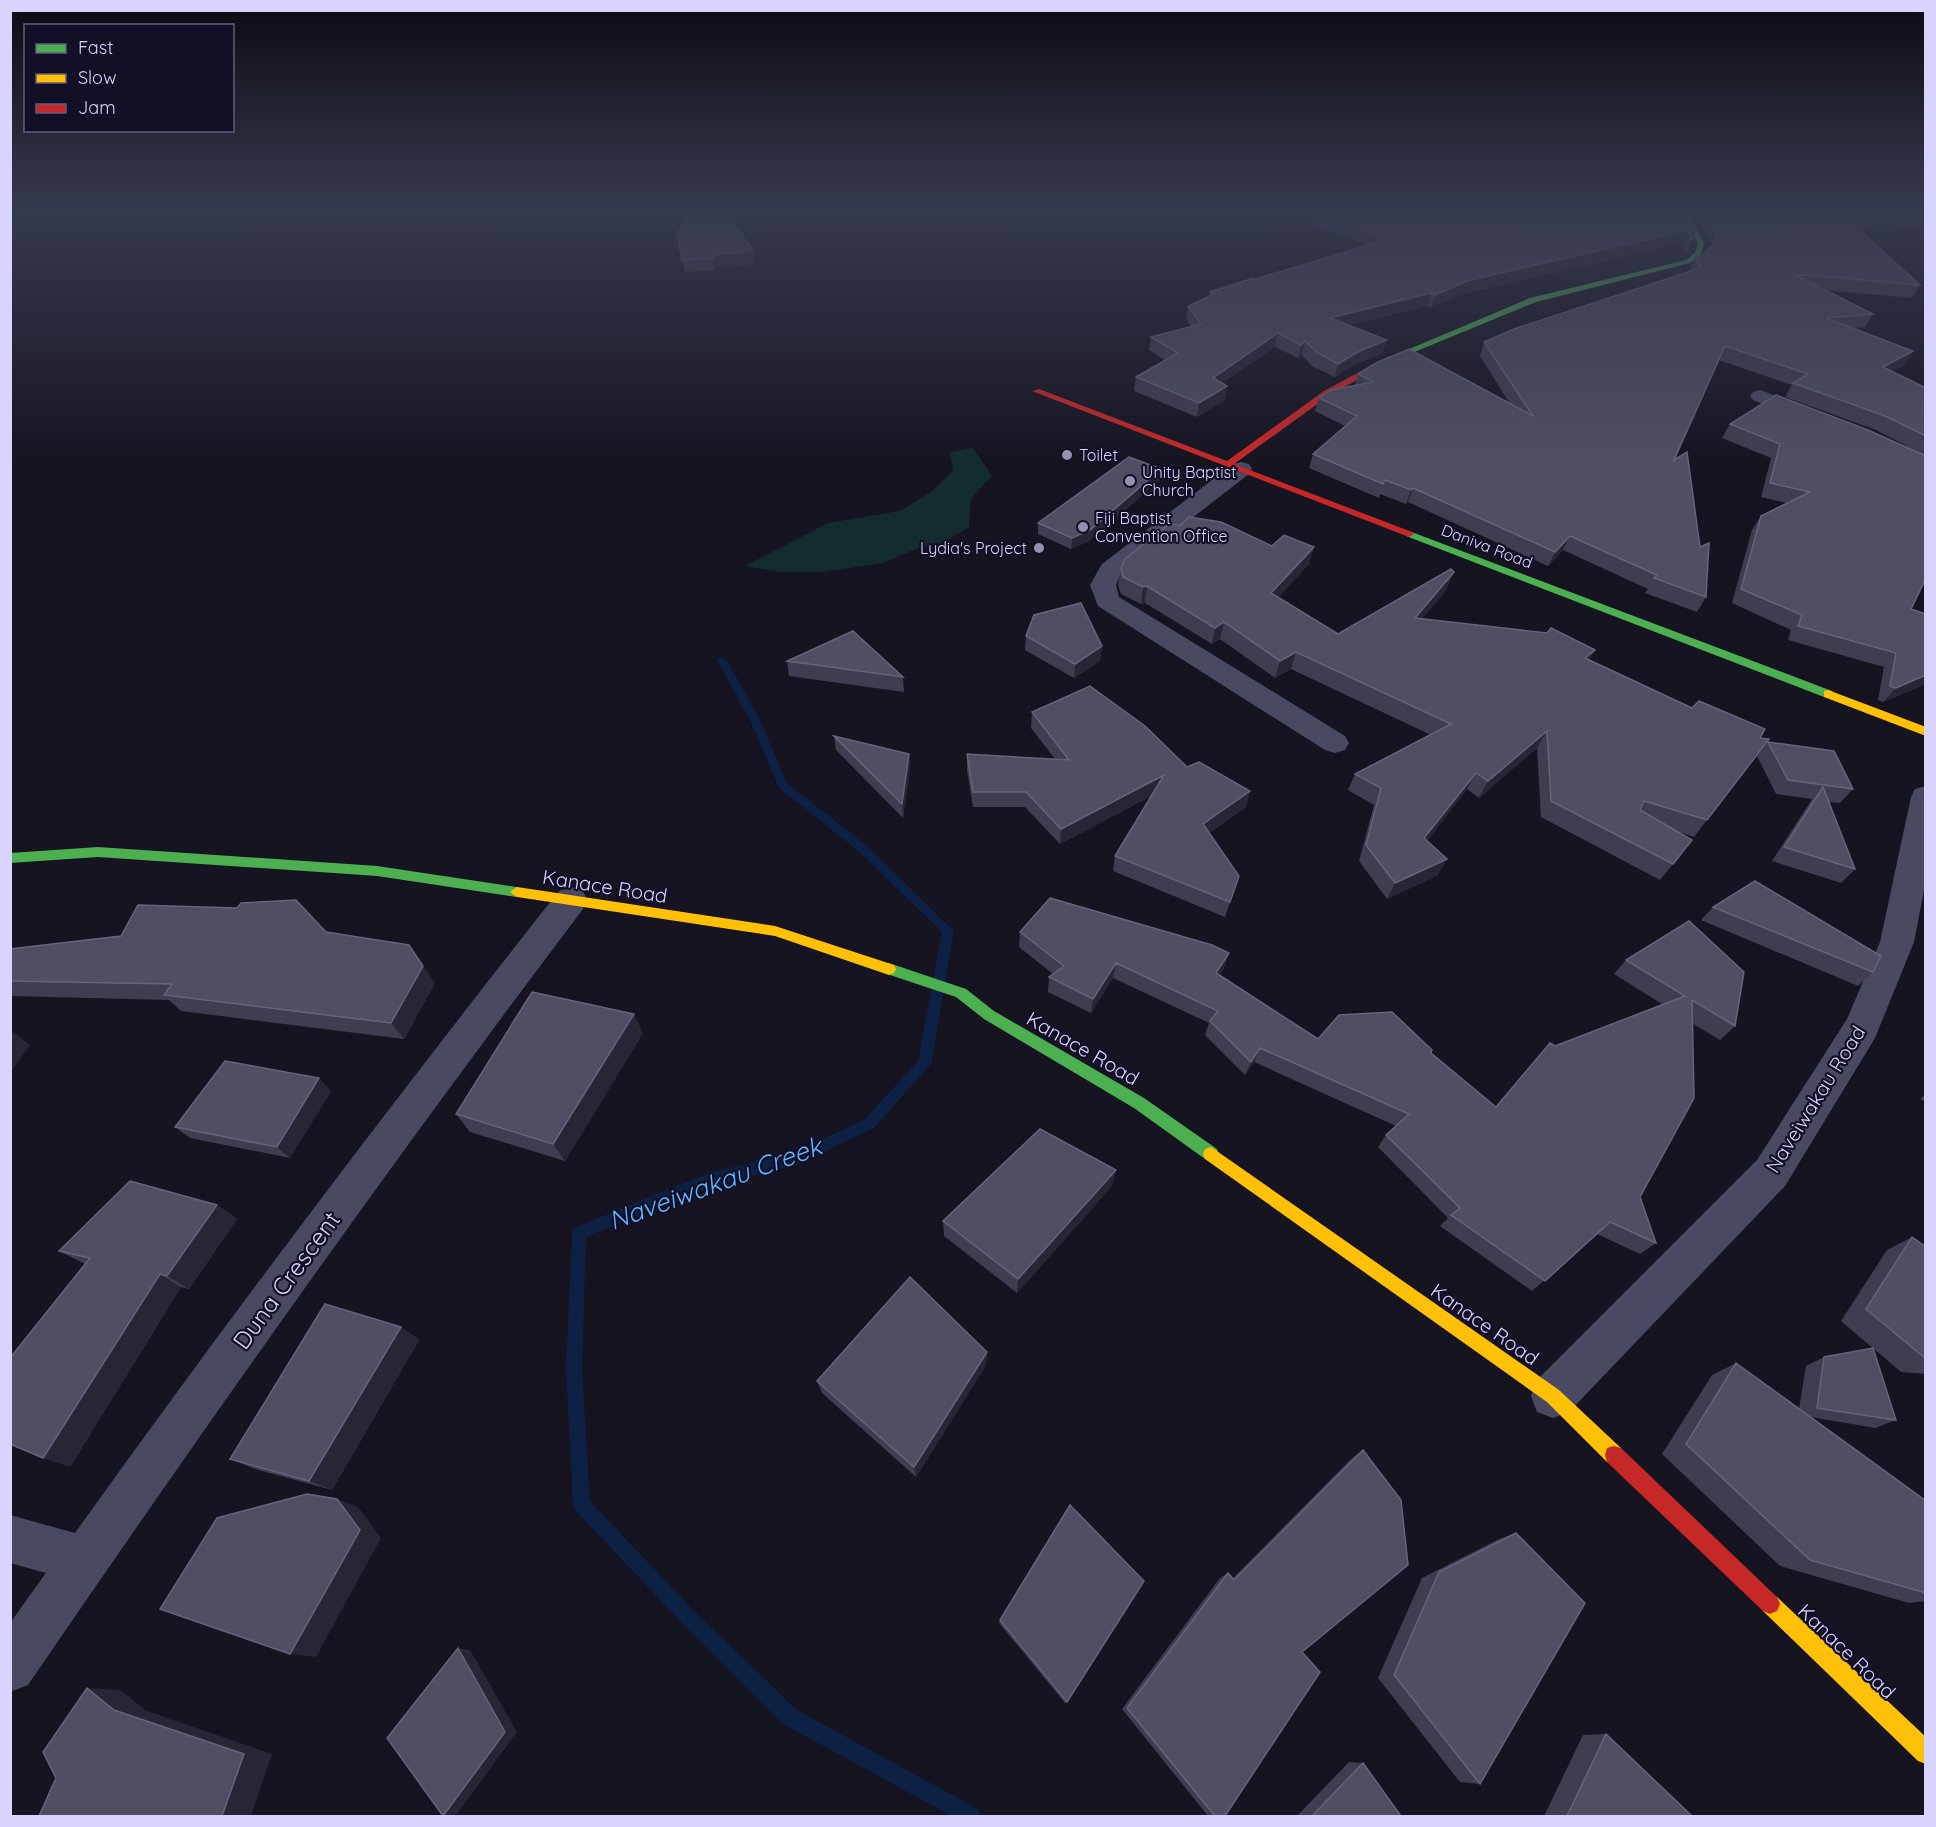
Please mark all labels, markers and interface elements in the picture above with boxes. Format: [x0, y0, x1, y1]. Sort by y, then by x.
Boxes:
legend [24, 24, 234, 132]
text: Fast [78, 36, 113, 59]
text: Slow [78, 66, 116, 89]
text: Jam [78, 96, 116, 119]
place label: Toilet [1079, 445, 1118, 465]
marker: Toilet [1060, 448, 1074, 462]
place label: Unity Baptist Church [1142, 462, 1237, 500]
marker: Unity Baptist Church [1123, 474, 1137, 488]
place label: Fiji Baptist Convention Office [1095, 508, 1228, 546]
street label: Daniva Road [1439, 519, 1535, 573]
marker: Fiji Baptist Convention Office [1076, 520, 1090, 534]
place label: Lydia's Project [920, 538, 1027, 558]
marker: Lydia's Project [1032, 541, 1046, 555]
street label: Kanace Road [541, 864, 669, 908]
street label: Kanace Road [1022, 1006, 1144, 1090]
street label: Naveiwakau Road [1760, 1021, 1870, 1177]
water label: Naveiwakau Creek [604, 1128, 828, 1237]
street label: Duna Crescent [226, 1205, 346, 1355]
street label: Kanace Road [1426, 1278, 1544, 1370]
street label: Kanace Road [1793, 1598, 1901, 1704]

